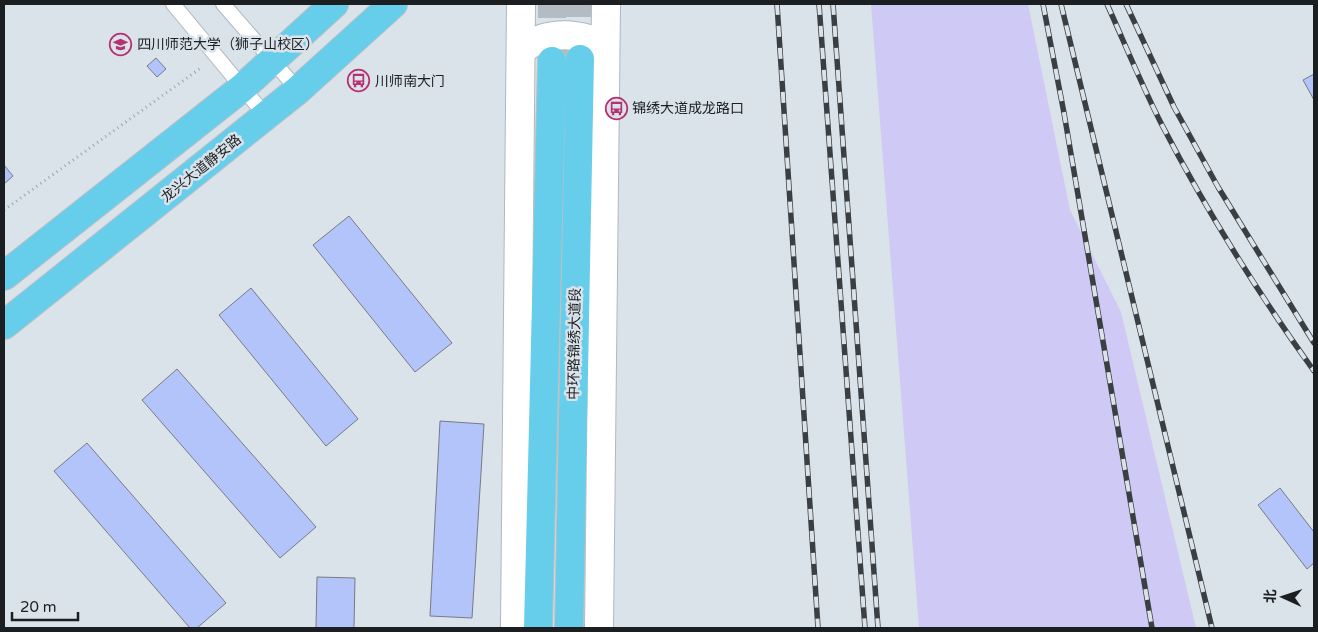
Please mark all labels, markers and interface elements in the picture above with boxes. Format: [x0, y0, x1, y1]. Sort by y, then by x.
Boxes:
school or university icon: 四川师范大学（狮子山校区） [109, 32, 133, 56]
place label: 四川师范大学（狮子山校区） [137, 36, 319, 53]
bus stop icon: 川师南大门 [347, 69, 371, 93]
place label: 川师南大门 [375, 73, 445, 90]
bus stop icon: 锦绣大道成龙路口 [604, 96, 628, 120]
place label: 锦绣大道成龙路口 [632, 100, 744, 117]
street label: 龙兴大道静安路 [158, 131, 245, 206]
street label: 中环路锦绣大道段 [565, 288, 584, 400]
north arrow [1258, 572, 1308, 622]
text: 北 [1262, 589, 1279, 604]
scale bar [12, 590, 79, 622]
text: 20 m [20, 598, 57, 616]

